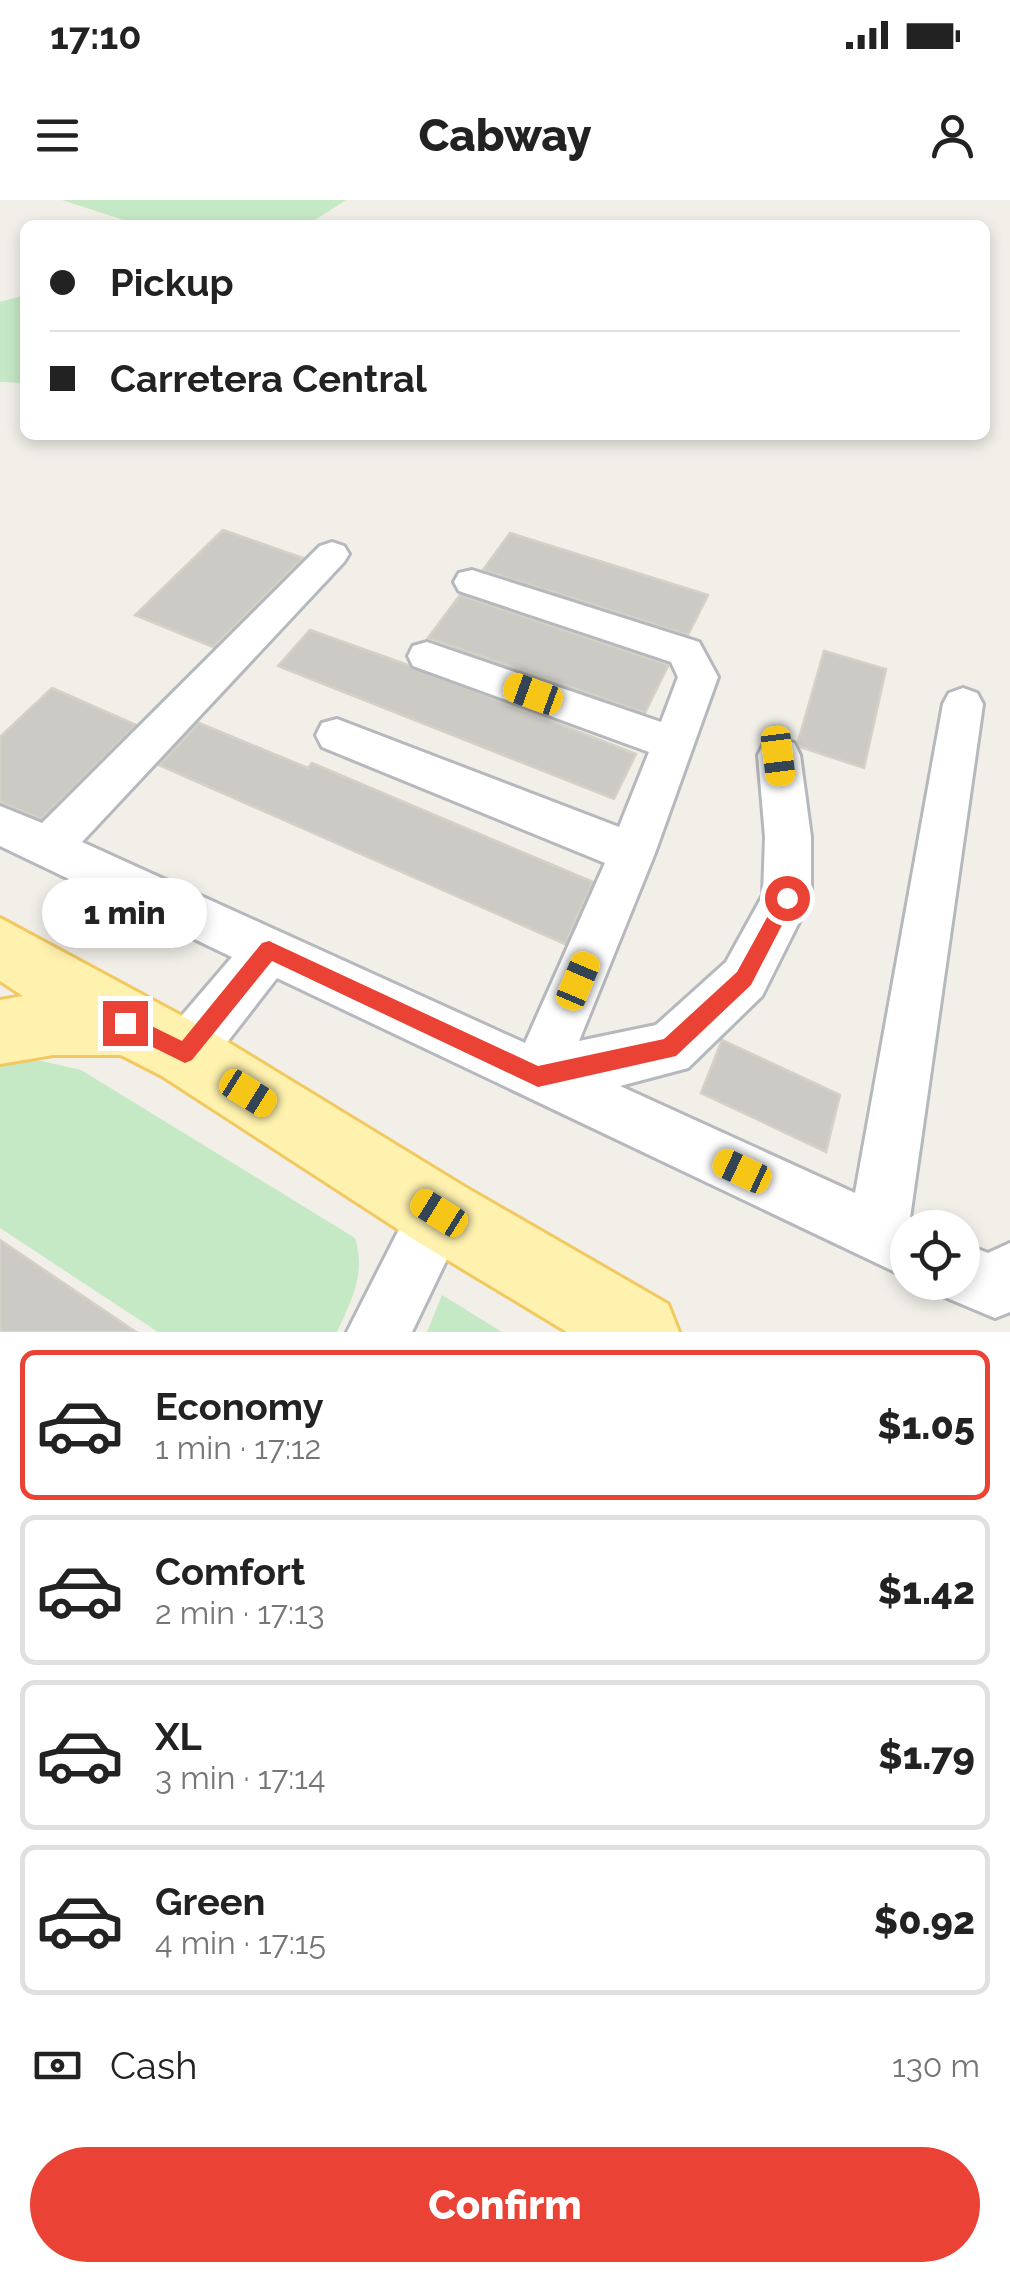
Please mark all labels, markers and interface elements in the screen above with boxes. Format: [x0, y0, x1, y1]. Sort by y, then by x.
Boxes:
text: 17:10 [50, 13, 142, 58]
icon: menu [30, 108, 85, 163]
icon: person [925, 108, 980, 163]
text: Cabway [418, 109, 592, 162]
text: Pickup [110, 260, 234, 305]
text: Carretera Central [110, 356, 427, 401]
car [500, 670, 566, 718]
car [759, 724, 797, 788]
route start [765, 876, 810, 921]
callout: 1 min [42, 878, 208, 948]
text: 1 min [83, 894, 166, 931]
car [552, 948, 604, 1014]
route end [103, 1001, 148, 1046]
car [215, 1064, 281, 1122]
car [708, 1145, 776, 1197]
car [406, 1184, 472, 1242]
map controls [890, 1210, 980, 1300]
button: locate [890, 1210, 980, 1300]
icon: car [35, 1380, 125, 1470]
text: Economy [155, 1384, 324, 1429]
text: $1.05 [877, 1403, 975, 1448]
text: 1 min · 17:12 [155, 1429, 321, 1466]
icon: car [35, 1545, 125, 1635]
text: Comfort [155, 1549, 305, 1594]
text: $1.42 [878, 1568, 975, 1613]
text: 2 min · 17:13 [155, 1594, 325, 1631]
icon: car [35, 1710, 125, 1800]
text: XL [155, 1714, 202, 1759]
text: $1.79 [878, 1733, 975, 1778]
text: 3 min · 17:14 [155, 1759, 326, 1796]
icon: car [35, 1875, 125, 1965]
text: Green [155, 1879, 265, 1924]
text: $0.92 [874, 1898, 975, 1943]
text: 4 min · 17:15 [155, 1924, 326, 1961]
icon: cash [30, 2038, 85, 2093]
text: Cash [110, 2043, 197, 2088]
text: 130 m [892, 2047, 980, 2084]
button: Confirm [30, 2147, 980, 2262]

